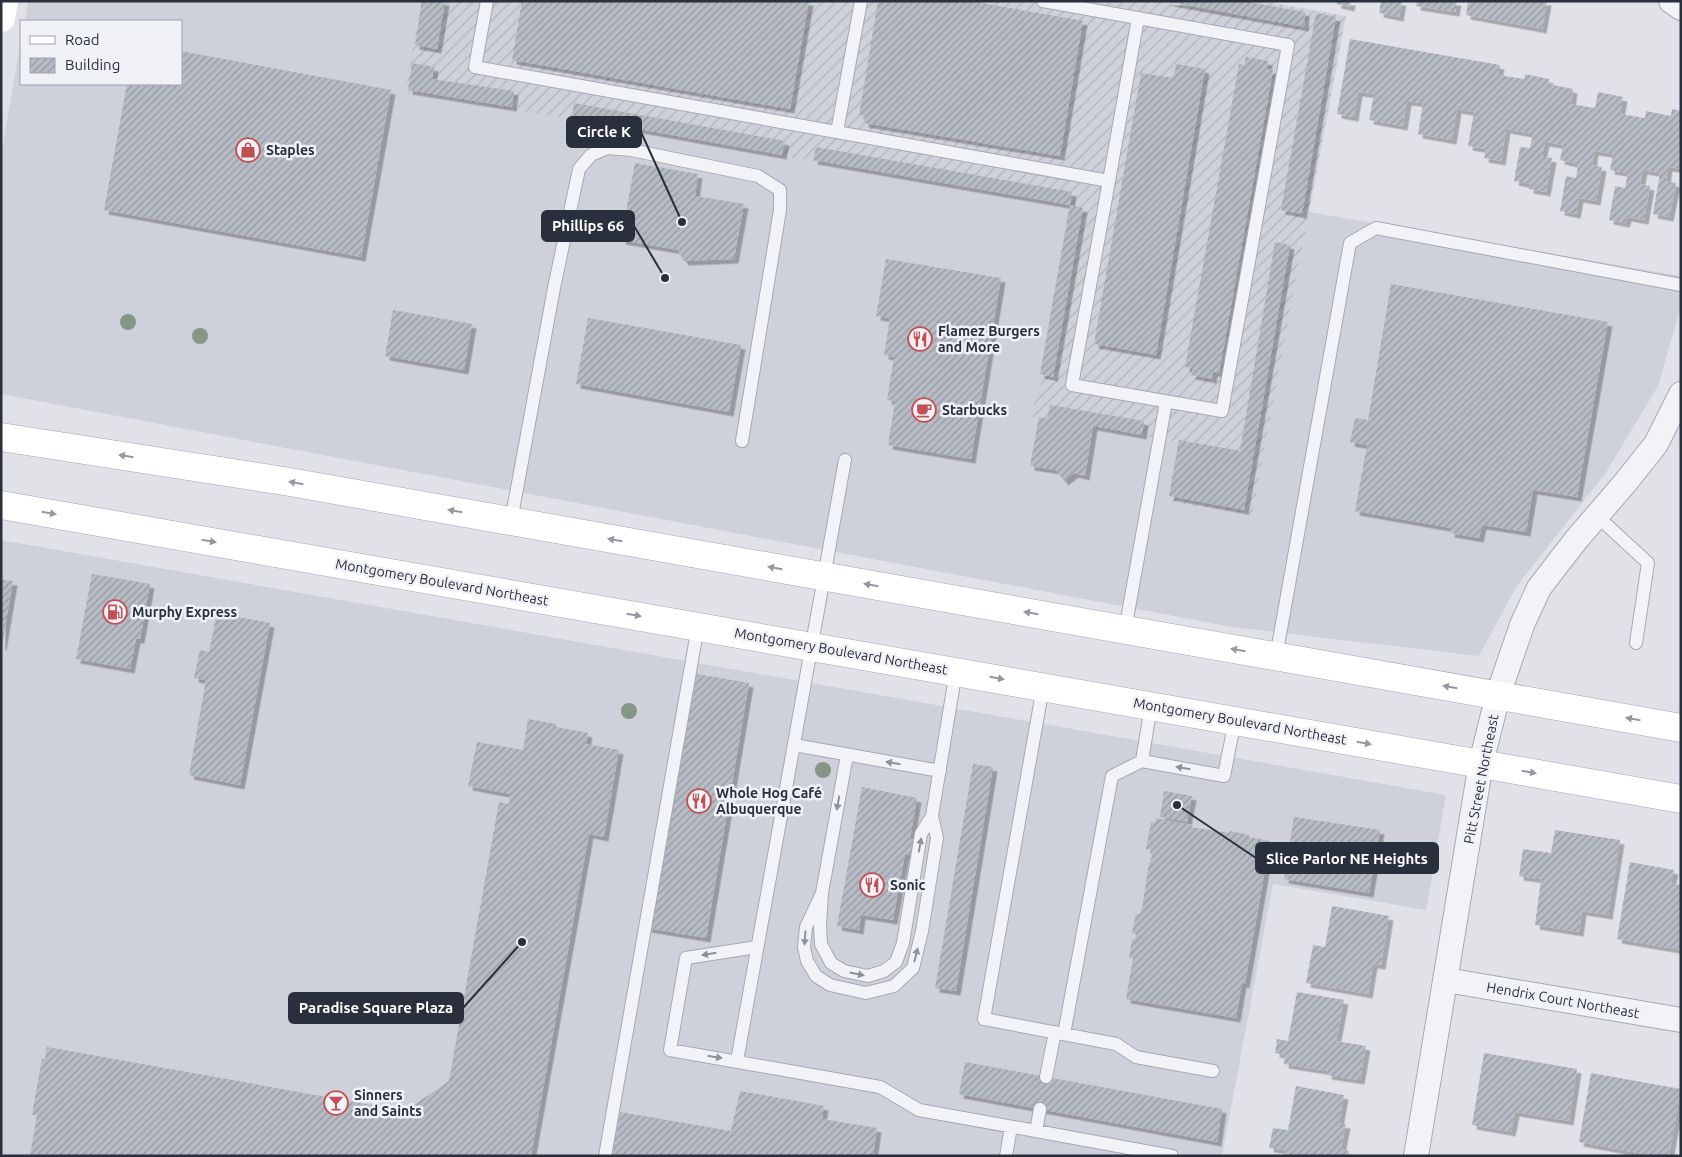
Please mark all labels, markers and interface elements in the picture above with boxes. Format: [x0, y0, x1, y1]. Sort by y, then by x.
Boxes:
legend [20, 20, 182, 85]
text: Road [65, 31, 100, 48]
text: Building [65, 56, 120, 73]
callout: Circle K [567, 117, 641, 147]
text: Circle K [577, 123, 631, 140]
shop icon: Staples [235, 137, 261, 163]
place label: Staples [266, 142, 315, 158]
callout: Phillips 66 [542, 211, 634, 241]
text: Phillips 66 [552, 217, 624, 234]
place label: Flamez Burgers and More [938, 323, 1040, 355]
restaurant icon: Flamez Burgers and More [907, 326, 933, 352]
cafe icon: Starbucks [911, 397, 937, 423]
place label: Starbucks [942, 402, 1007, 418]
one-way arrow [118, 452, 134, 460]
one-way arrow [287, 478, 303, 486]
one-way arrow [447, 507, 463, 515]
one-way arrow [42, 510, 58, 518]
one-way arrow [607, 535, 623, 543]
one-way arrow [202, 538, 218, 546]
street label: Montgomery Boulevard Northeast [334, 555, 550, 609]
one-way arrow [767, 564, 783, 572]
one-way arrow [862, 581, 878, 589]
fuel station icon: Murphy Express [102, 599, 128, 625]
place label: Murphy Express [132, 604, 237, 620]
one-way arrow [1022, 609, 1038, 617]
one-way arrow [626, 612, 642, 620]
street label: Montgomery Boulevard Northeast [733, 624, 949, 678]
one-way arrow [1231, 646, 1246, 654]
one-way arrow [989, 675, 1005, 683]
one-way arrow [1442, 682, 1458, 690]
street label: Montgomery Boulevard Northeast [1132, 694, 1348, 748]
street label: Pitt Street Northeast [1461, 712, 1502, 845]
one-way arrow [1624, 715, 1640, 723]
one-way arrow [1356, 739, 1372, 747]
one-way arrow [885, 759, 901, 767]
one-way arrow [1174, 764, 1190, 772]
one-way arrow [1521, 768, 1537, 776]
place label: Whole Hog Café Albuquerque [716, 785, 822, 817]
restaurant icon: Whole Hog Café Albuquerque [686, 788, 712, 814]
one-way arrow [834, 795, 842, 811]
one-way arrow [916, 836, 924, 852]
callout: Slice Parlor NE Heights [1256, 843, 1438, 873]
text: Slice Parlor NE Heights [1266, 850, 1428, 867]
restaurant icon: Sonic [859, 872, 885, 898]
place label: Sonic [890, 877, 925, 893]
one-way arrow [800, 930, 808, 946]
one-way arrow [912, 948, 920, 963]
one-way arrow [700, 950, 716, 958]
one-way arrow [849, 970, 864, 978]
street label: Hendrix Court Northeast [1485, 979, 1641, 1021]
callout: Paradise Square Plaza [289, 993, 463, 1023]
text: Paradise Square Plaza [299, 999, 453, 1016]
one-way arrow [707, 1054, 723, 1062]
place label: Sinners and Saints [354, 1087, 422, 1119]
bar icon: Sinners and Saints [323, 1090, 349, 1116]

